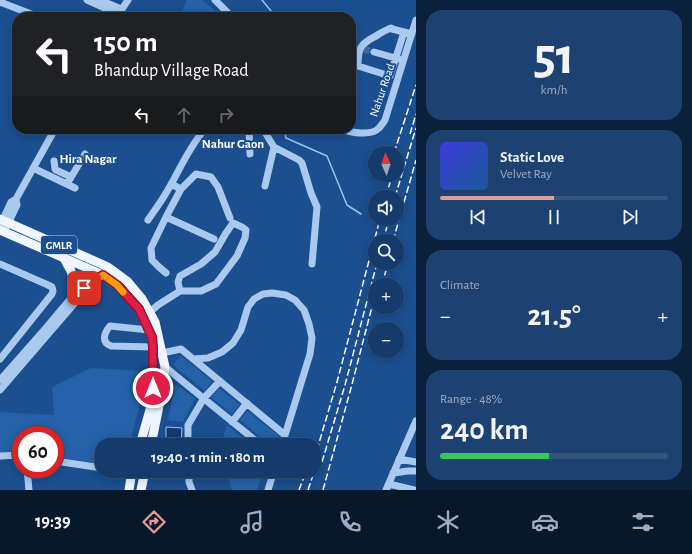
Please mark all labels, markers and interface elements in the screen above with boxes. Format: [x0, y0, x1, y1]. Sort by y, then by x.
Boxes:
icon: left [28, 28, 80, 80]
text: 150 m [94, 29, 158, 57]
text: 51 [533, 31, 575, 83]
text: Bhandup Village Road [94, 62, 249, 80]
street label: Nahur Road [367, 62, 397, 118]
text: km/h [541, 84, 567, 97]
icon: left [131, 104, 153, 126]
icon: ahead [173, 104, 195, 126]
icon: right [215, 104, 237, 126]
district label: Nahur Gaon [202, 138, 264, 151]
north arrow [368, 146, 404, 182]
map controls [368, 146, 404, 358]
text: Static Love [500, 150, 564, 165]
district label: Hira Nagar [59, 153, 117, 166]
text: Velvet Ray [500, 168, 552, 181]
button: sound [368, 190, 404, 226]
icon: previous [467, 206, 489, 228]
icon: pause [543, 206, 565, 228]
icon: next [619, 206, 641, 228]
button: search [368, 234, 404, 270]
road number: GMLR [41, 236, 77, 254]
pin [67, 271, 101, 305]
icon: arrive [73, 277, 95, 299]
button: + [368, 278, 404, 314]
text: Climate [440, 279, 479, 292]
text: 21.5° [527, 301, 581, 331]
text: − [440, 305, 451, 327]
text: + [657, 305, 668, 327]
button: − [368, 322, 404, 358]
position arrow [132, 367, 174, 409]
text: Range · 48% [440, 393, 502, 406]
text: 240 km [440, 415, 528, 445]
speed limit sign: 60 [12, 426, 64, 478]
text: 19:40 · 1 min · 180 m [151, 450, 265, 465]
icon: directions [140, 508, 168, 536]
icon: music [238, 508, 266, 536]
icon: phone [336, 508, 364, 536]
icon: climate [434, 508, 462, 536]
icon: car [531, 508, 559, 536]
icon: filters [629, 508, 657, 536]
text: 19:39 [35, 513, 71, 531]

